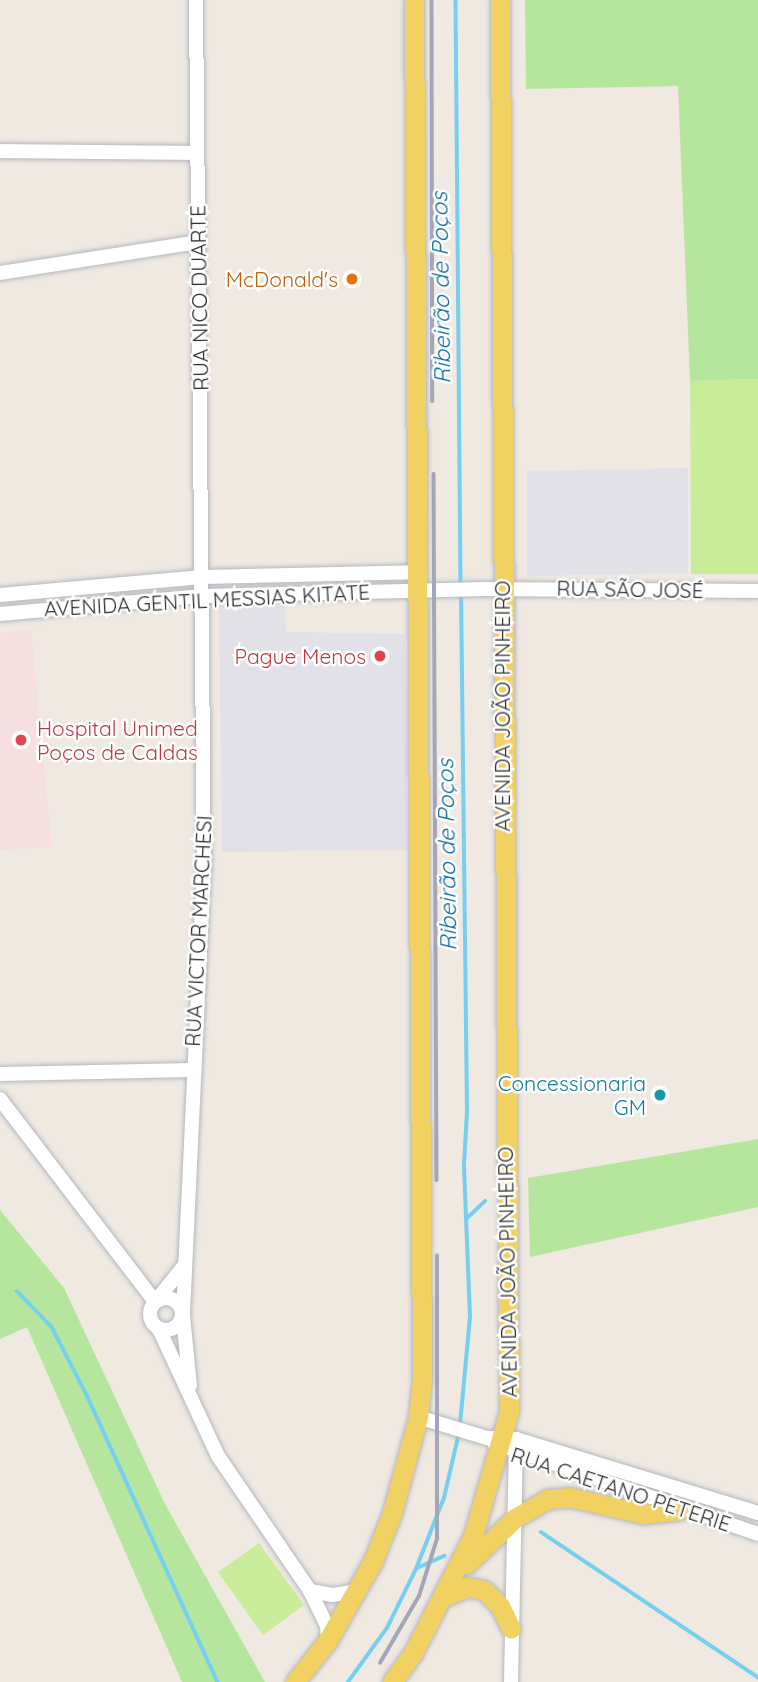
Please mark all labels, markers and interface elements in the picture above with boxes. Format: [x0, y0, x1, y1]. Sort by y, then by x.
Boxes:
water label: Ribeirão de Poços [426, 192, 456, 384]
street label: RUA NICO DUARTE [185, 205, 213, 391]
place label: McDonald's [226, 266, 338, 292]
marker: McDonald's [344, 271, 360, 287]
street label: RUA SÃO JOSÉ [556, 575, 704, 603]
street label: AVENIDA GENTIL MESSIAS KITATE [43, 579, 371, 621]
street label: AVENIDA JOÃO PINHEIRO [489, 580, 515, 832]
place label: Pague Menos [234, 643, 366, 669]
marker: Pague Menos [372, 648, 388, 664]
place label: Hospital Unimed Poços de Caldas [37, 715, 198, 765]
marker: Hospital Unimed Poços de Caldas [11, 730, 31, 750]
water label: Ribeirão de Poços [432, 759, 462, 951]
street label: RUA VICTOR MARCHESI [179, 815, 217, 1047]
place label: Concessionaria GM [498, 1070, 646, 1120]
marker: Concessionaria GM [652, 1087, 668, 1103]
street label: AVENIDA JOÃO PINHEIRO [492, 1146, 522, 1398]
street label: RUA CAETANO PETERIE [508, 1441, 734, 1537]

